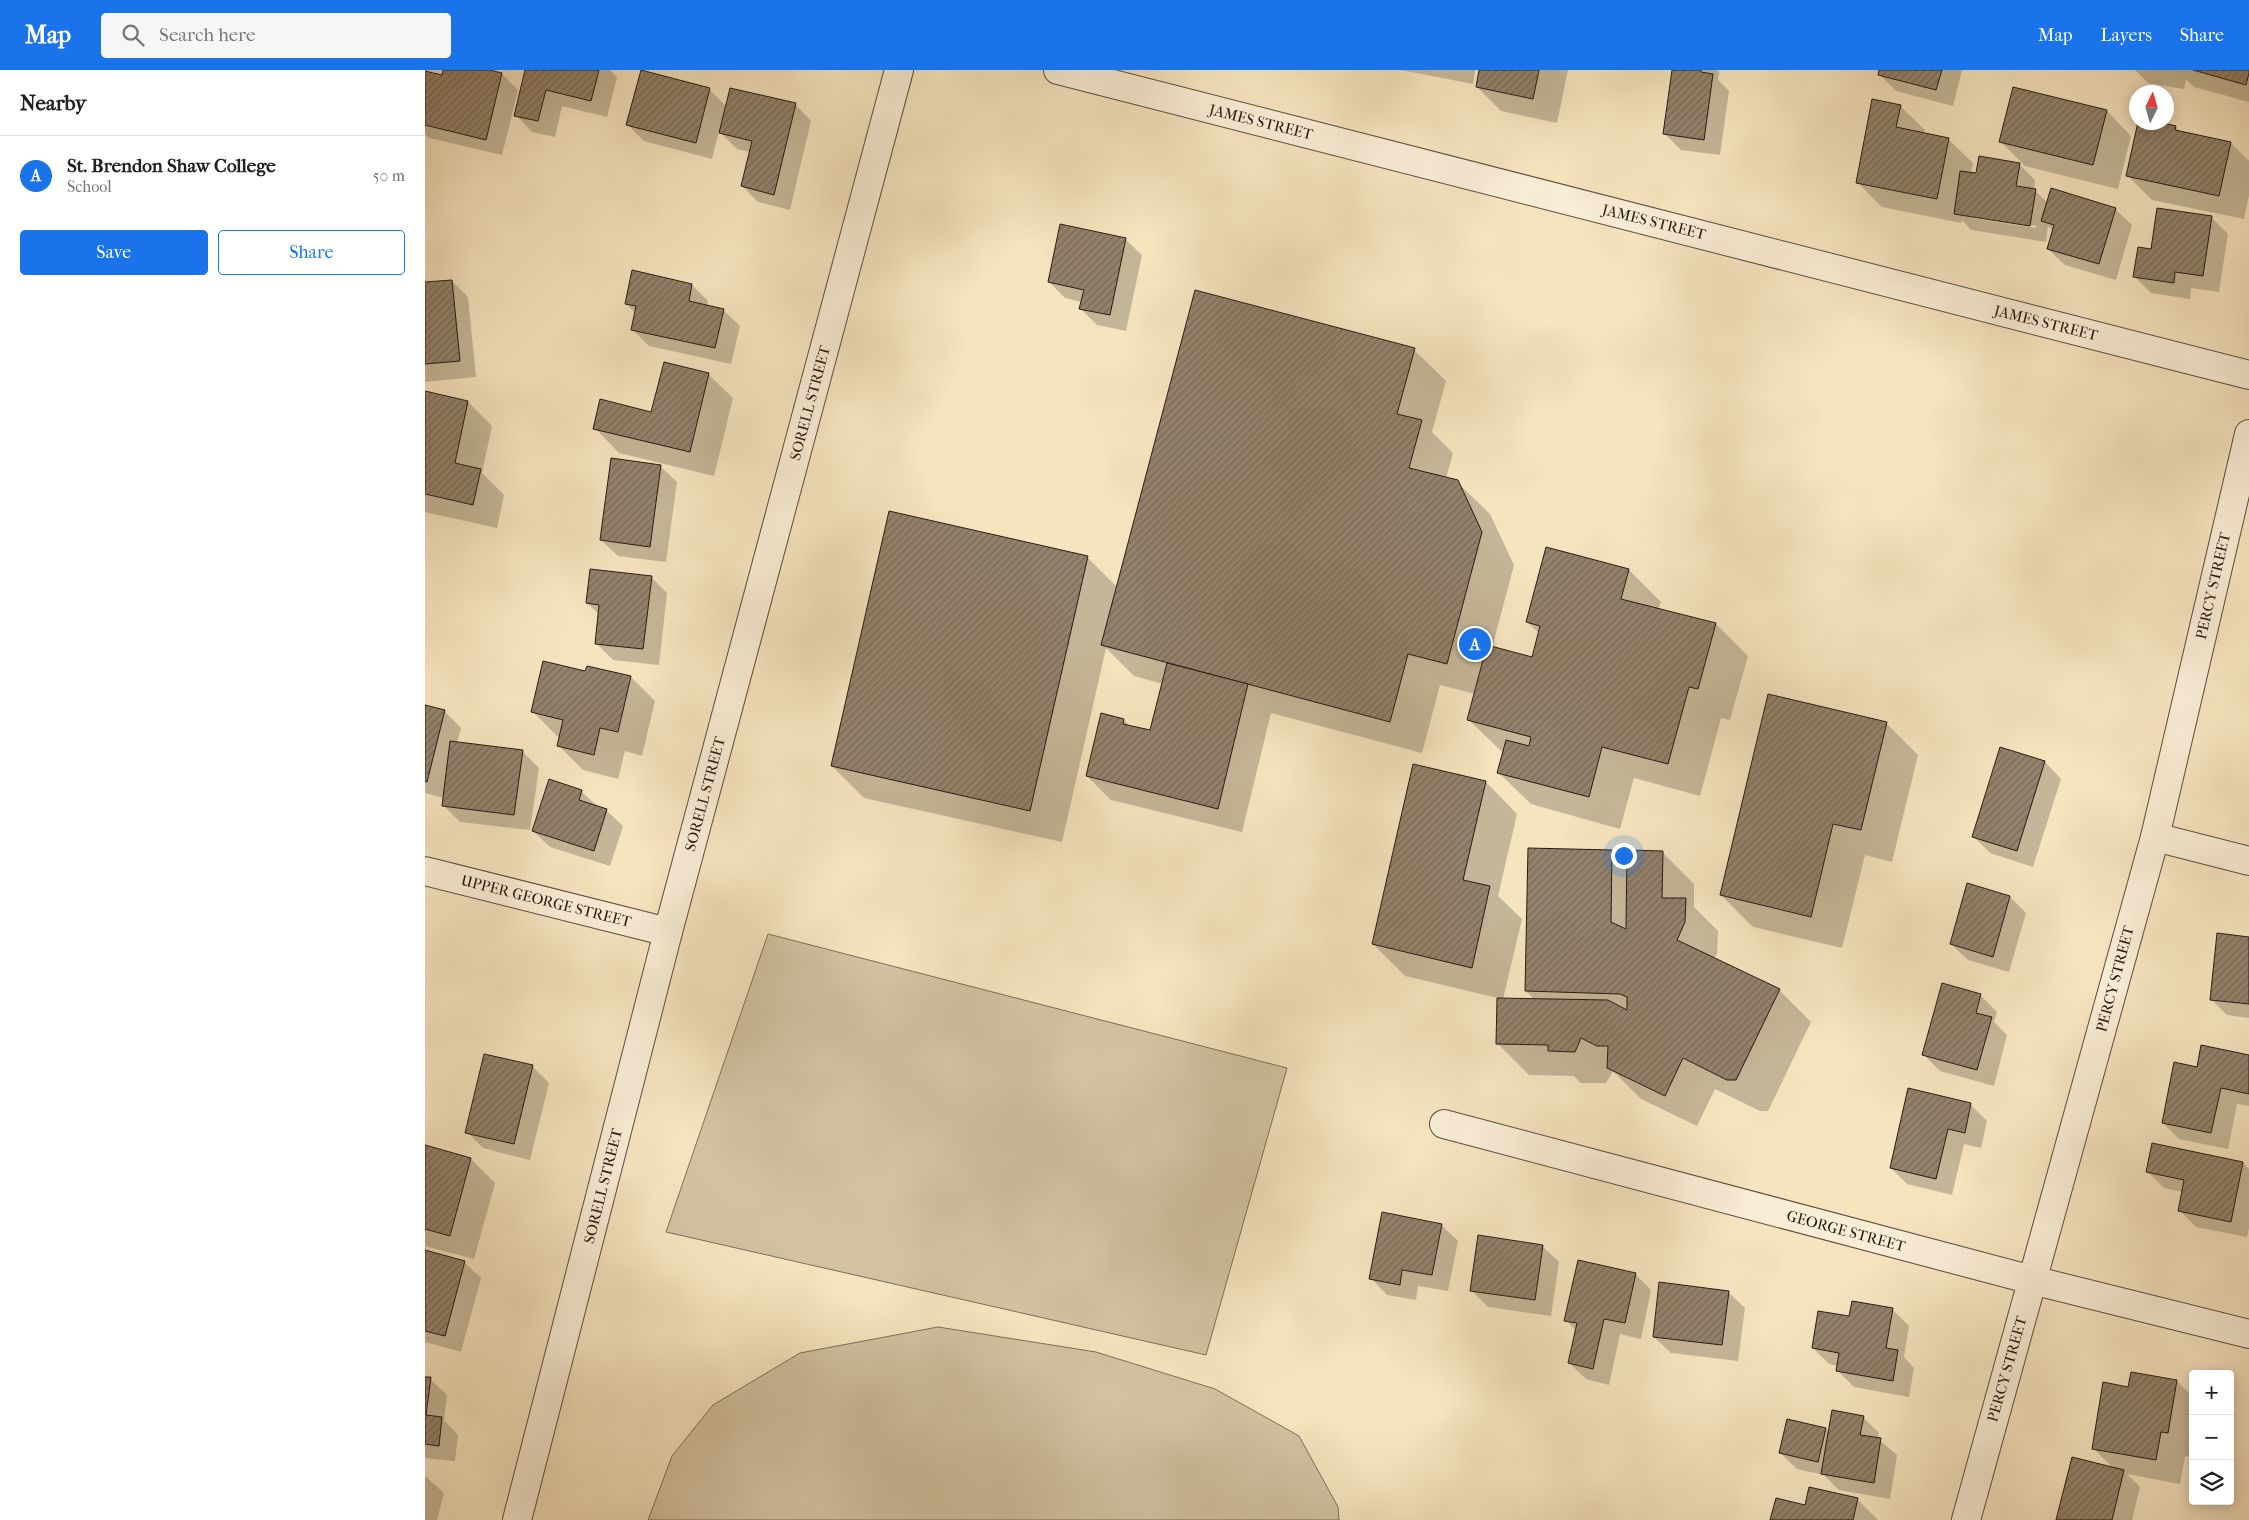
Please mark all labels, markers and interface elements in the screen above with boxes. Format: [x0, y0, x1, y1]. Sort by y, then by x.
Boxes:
search box [101, 13, 451, 58]
text: Map [25, 21, 71, 49]
icon: search [119, 21, 147, 49]
text: Search here [159, 24, 255, 46]
text: Map [2038, 25, 2072, 46]
text: Layers [2100, 25, 2152, 46]
text: Share [2180, 25, 2224, 46]
north arrow [2129, 85, 2174, 130]
text: Nearby [20, 91, 86, 115]
street label: JAMES STREET [1206, 100, 1316, 144]
text: St. Brendon Shaw College [67, 155, 276, 177]
text: A [31, 166, 41, 185]
text: 50 m [373, 166, 405, 185]
text: School [67, 177, 112, 196]
street label: JAMES STREET [1599, 200, 1709, 244]
button: Save [20, 230, 208, 275]
button: Share [218, 230, 405, 275]
street label: JAMES STREET [1991, 301, 2101, 345]
street label: SORELL STREET [786, 343, 834, 462]
street label: PERCY STREET [2192, 530, 2234, 641]
pin: A [1459, 625, 1491, 663]
street label: SORELL STREET [681, 734, 729, 853]
your location [1611, 843, 1637, 869]
street label: UPPER GEORGE STREET [459, 871, 634, 931]
street label: PERCY STREET [2092, 923, 2138, 1034]
street label: SORELL STREET [580, 1126, 626, 1245]
street label: GEORGE STREET [1785, 1207, 1908, 1256]
street label: PERCY STREET [1983, 1313, 2031, 1424]
map controls [2189, 1370, 2234, 1505]
button: + [2189, 1370, 2234, 1415]
button: − [2189, 1415, 2234, 1460]
button: layers [2189, 1460, 2234, 1505]

